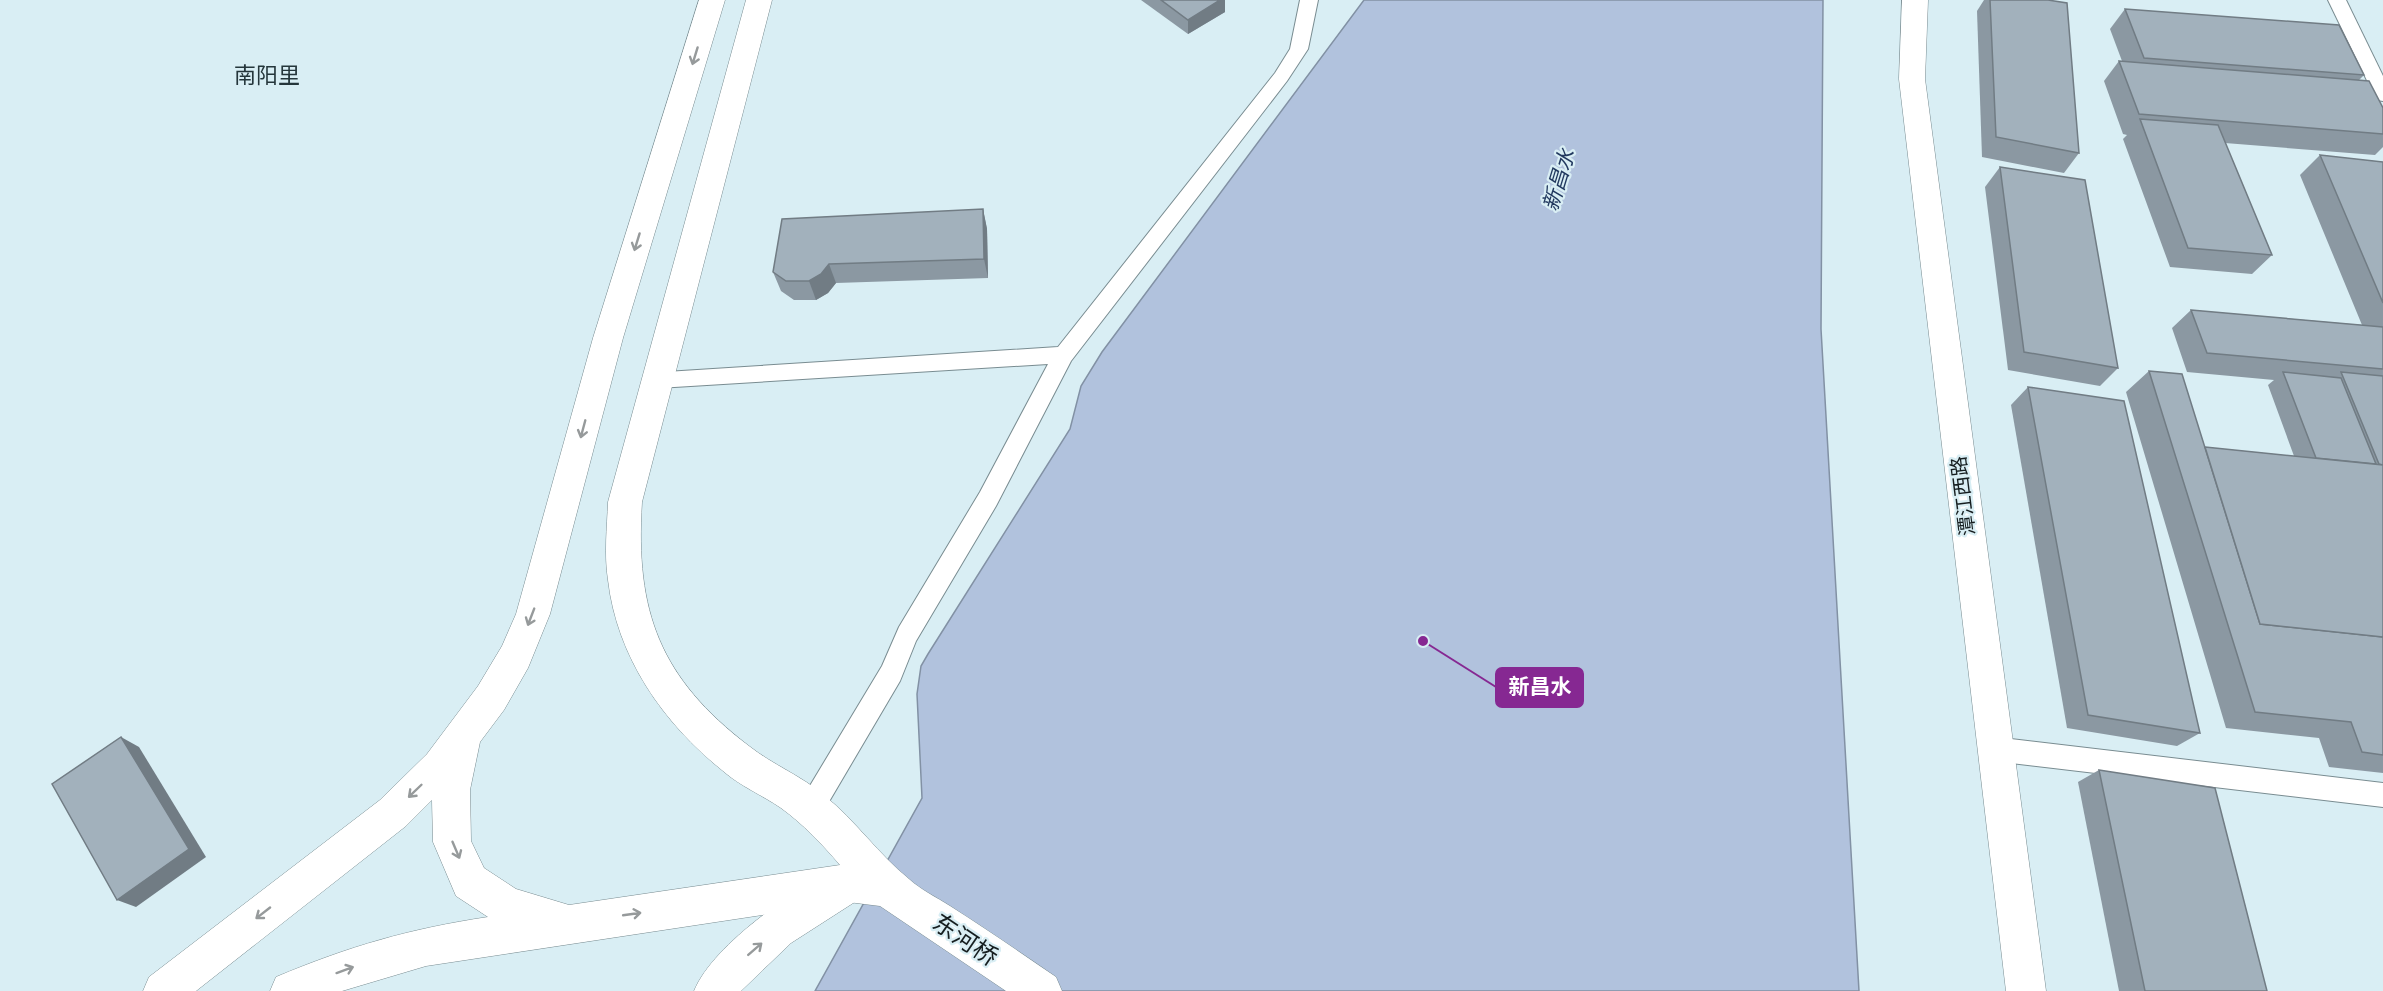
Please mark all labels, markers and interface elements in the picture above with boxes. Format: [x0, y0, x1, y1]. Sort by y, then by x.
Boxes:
one-way arrow [689, 46, 700, 65]
district label: 南阳里 [234, 61, 300, 87]
water label: 新昌水 [1536, 145, 1579, 213]
one-way arrow [631, 232, 642, 251]
one-way arrow [577, 420, 589, 439]
street label: 潭江西路 [1945, 455, 1979, 537]
one-way arrow [525, 608, 536, 626]
callout: 新昌水 [1496, 668, 1583, 707]
text: 新昌水 [1509, 673, 1572, 698]
one-way arrow [408, 784, 423, 799]
one-way arrow [451, 841, 462, 859]
one-way arrow [256, 907, 272, 920]
street label: 东河桥 [928, 907, 1004, 971]
one-way arrow [621, 908, 641, 919]
one-way arrow [747, 942, 762, 956]
one-way arrow [335, 963, 354, 974]

